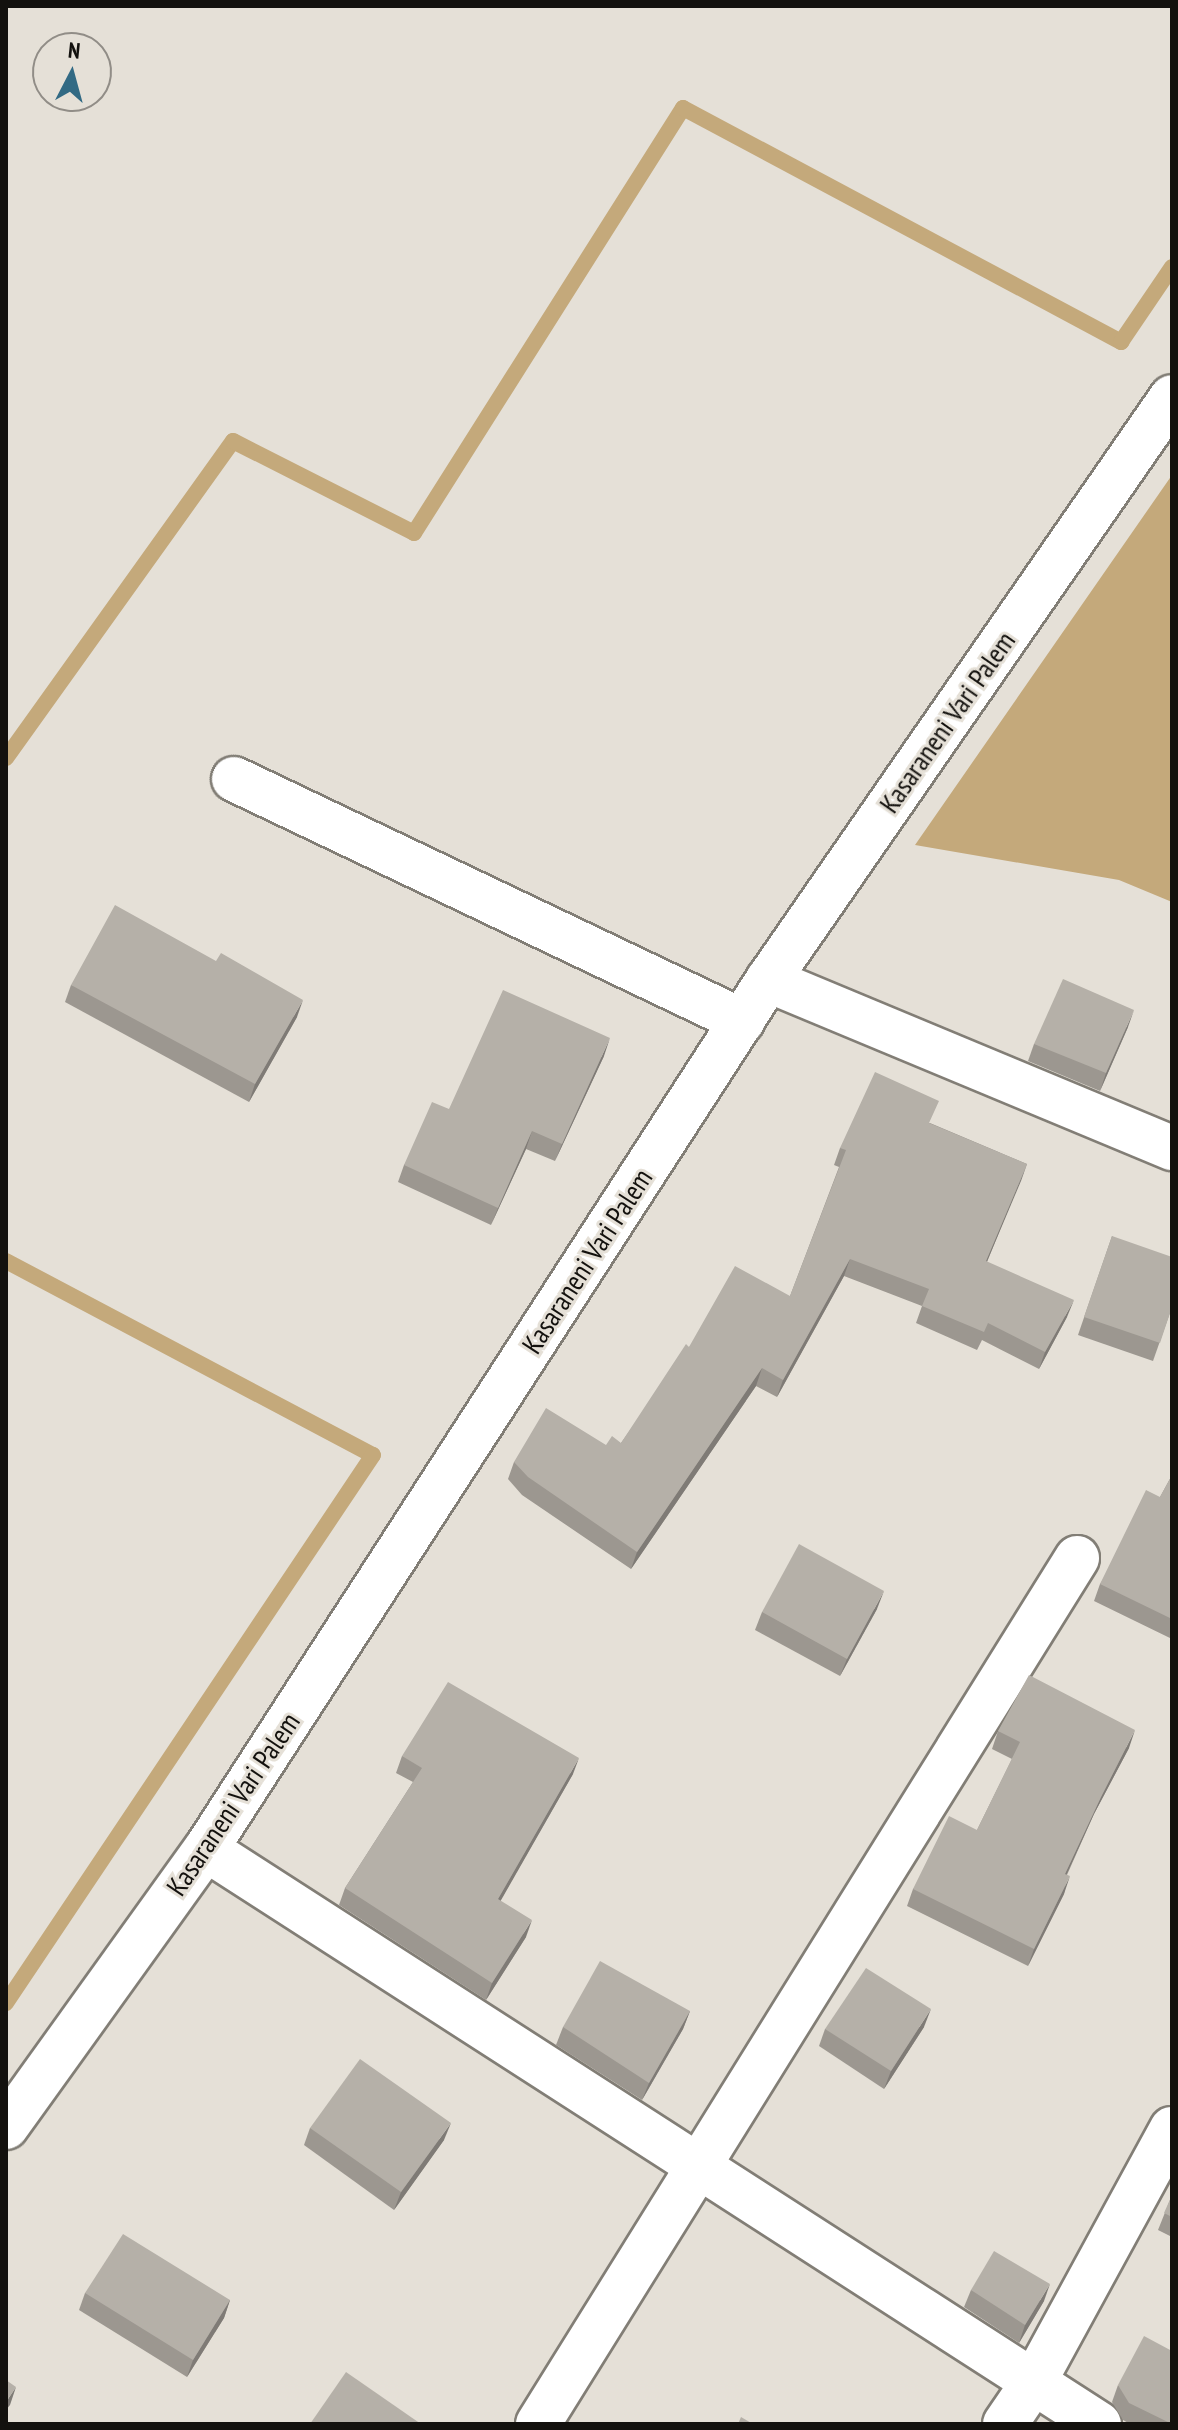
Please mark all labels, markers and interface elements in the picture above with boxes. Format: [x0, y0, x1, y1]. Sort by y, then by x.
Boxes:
north arrow [32, 32, 112, 112]
text: N [67, 36, 82, 65]
street label: Kasaraneni Vari Palem [872, 625, 1022, 819]
street label: Kasaraneni Vari Palem [515, 1162, 659, 1360]
street label: Kasaraneni Vari Palem [159, 1706, 307, 1902]

